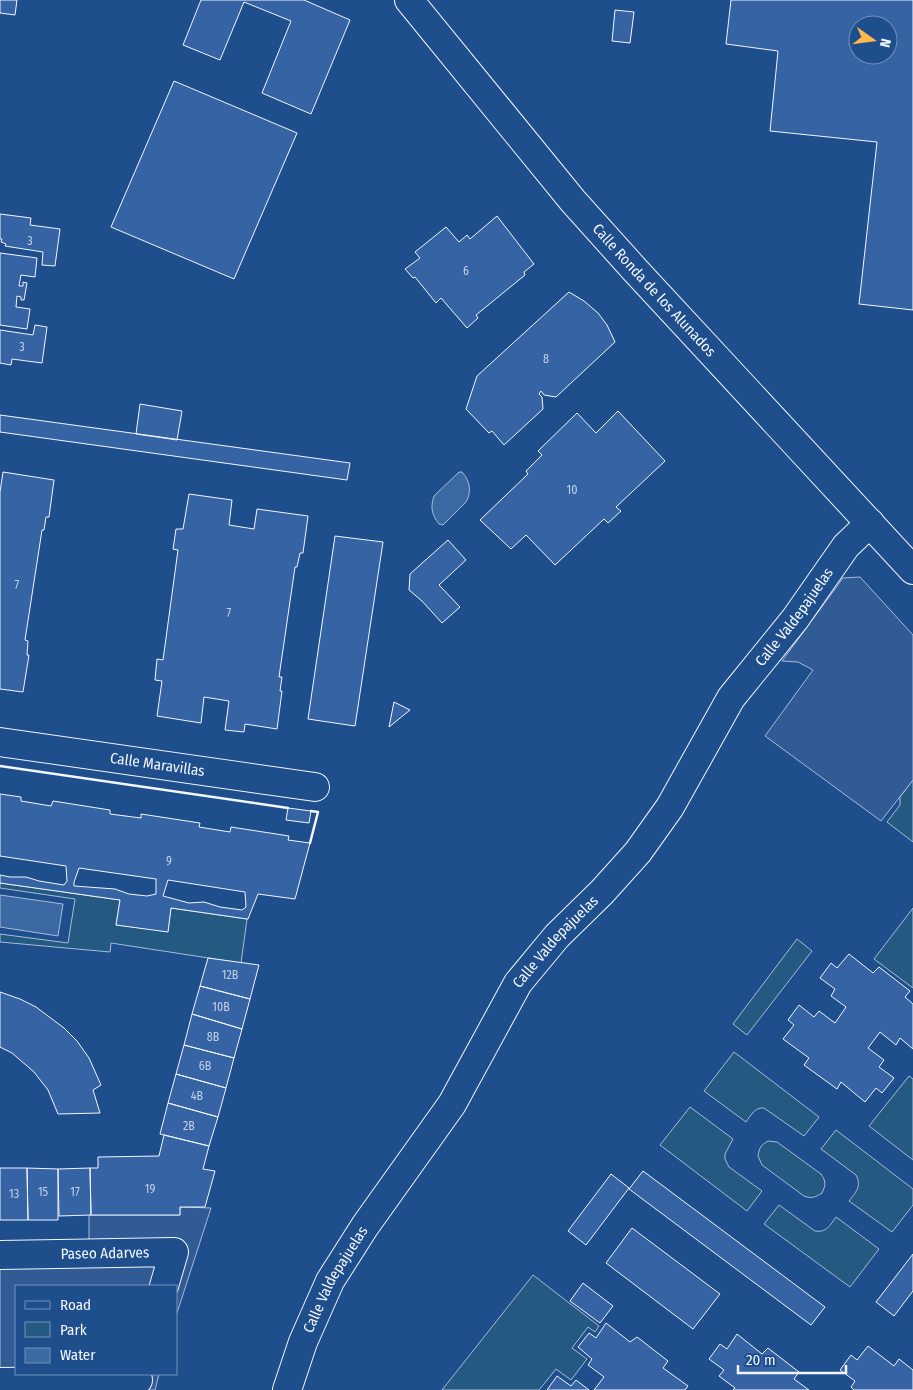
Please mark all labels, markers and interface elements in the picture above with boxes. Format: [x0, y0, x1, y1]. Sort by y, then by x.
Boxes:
north arrow [848, 15, 898, 65]
text: N [876, 37, 894, 49]
street label: Calle Ronda de los Alunados [589, 220, 720, 360]
house number: 3 [27, 234, 33, 248]
house number: 6 [463, 264, 469, 278]
house number: 3 [19, 340, 25, 354]
house number: 8 [543, 352, 549, 366]
house number: 10 [567, 483, 577, 497]
street label: Calle Valdepajuelas [751, 564, 837, 670]
house number: 7 [15, 578, 20, 592]
house number: 7 [227, 606, 232, 620]
street label: Calle Maravillas [109, 749, 206, 780]
house number: 9 [166, 854, 172, 868]
street label: Calle Valdepajuelas [509, 892, 602, 991]
house number: 12B [222, 968, 239, 982]
house number: 10B [212, 1000, 230, 1014]
house number: 8B [207, 1030, 220, 1044]
house number: 6B [199, 1059, 212, 1073]
house number: 4B [191, 1089, 204, 1103]
house number: 2B [183, 1119, 195, 1133]
house number: 19 [145, 1182, 155, 1196]
house number: 15 [38, 1185, 49, 1199]
house number: 17 [70, 1185, 80, 1199]
house number: 13 [9, 1187, 19, 1201]
street label: Calle Valdepajuelas [299, 1223, 371, 1336]
street label: Paseo Adarves [61, 1243, 149, 1263]
legend [15, 1285, 178, 1375]
text: Road [60, 1296, 91, 1314]
text: Park [60, 1321, 87, 1339]
scale bar [738, 1342, 846, 1374]
text: Water [60, 1346, 96, 1364]
text: 20 m [746, 1351, 776, 1369]

